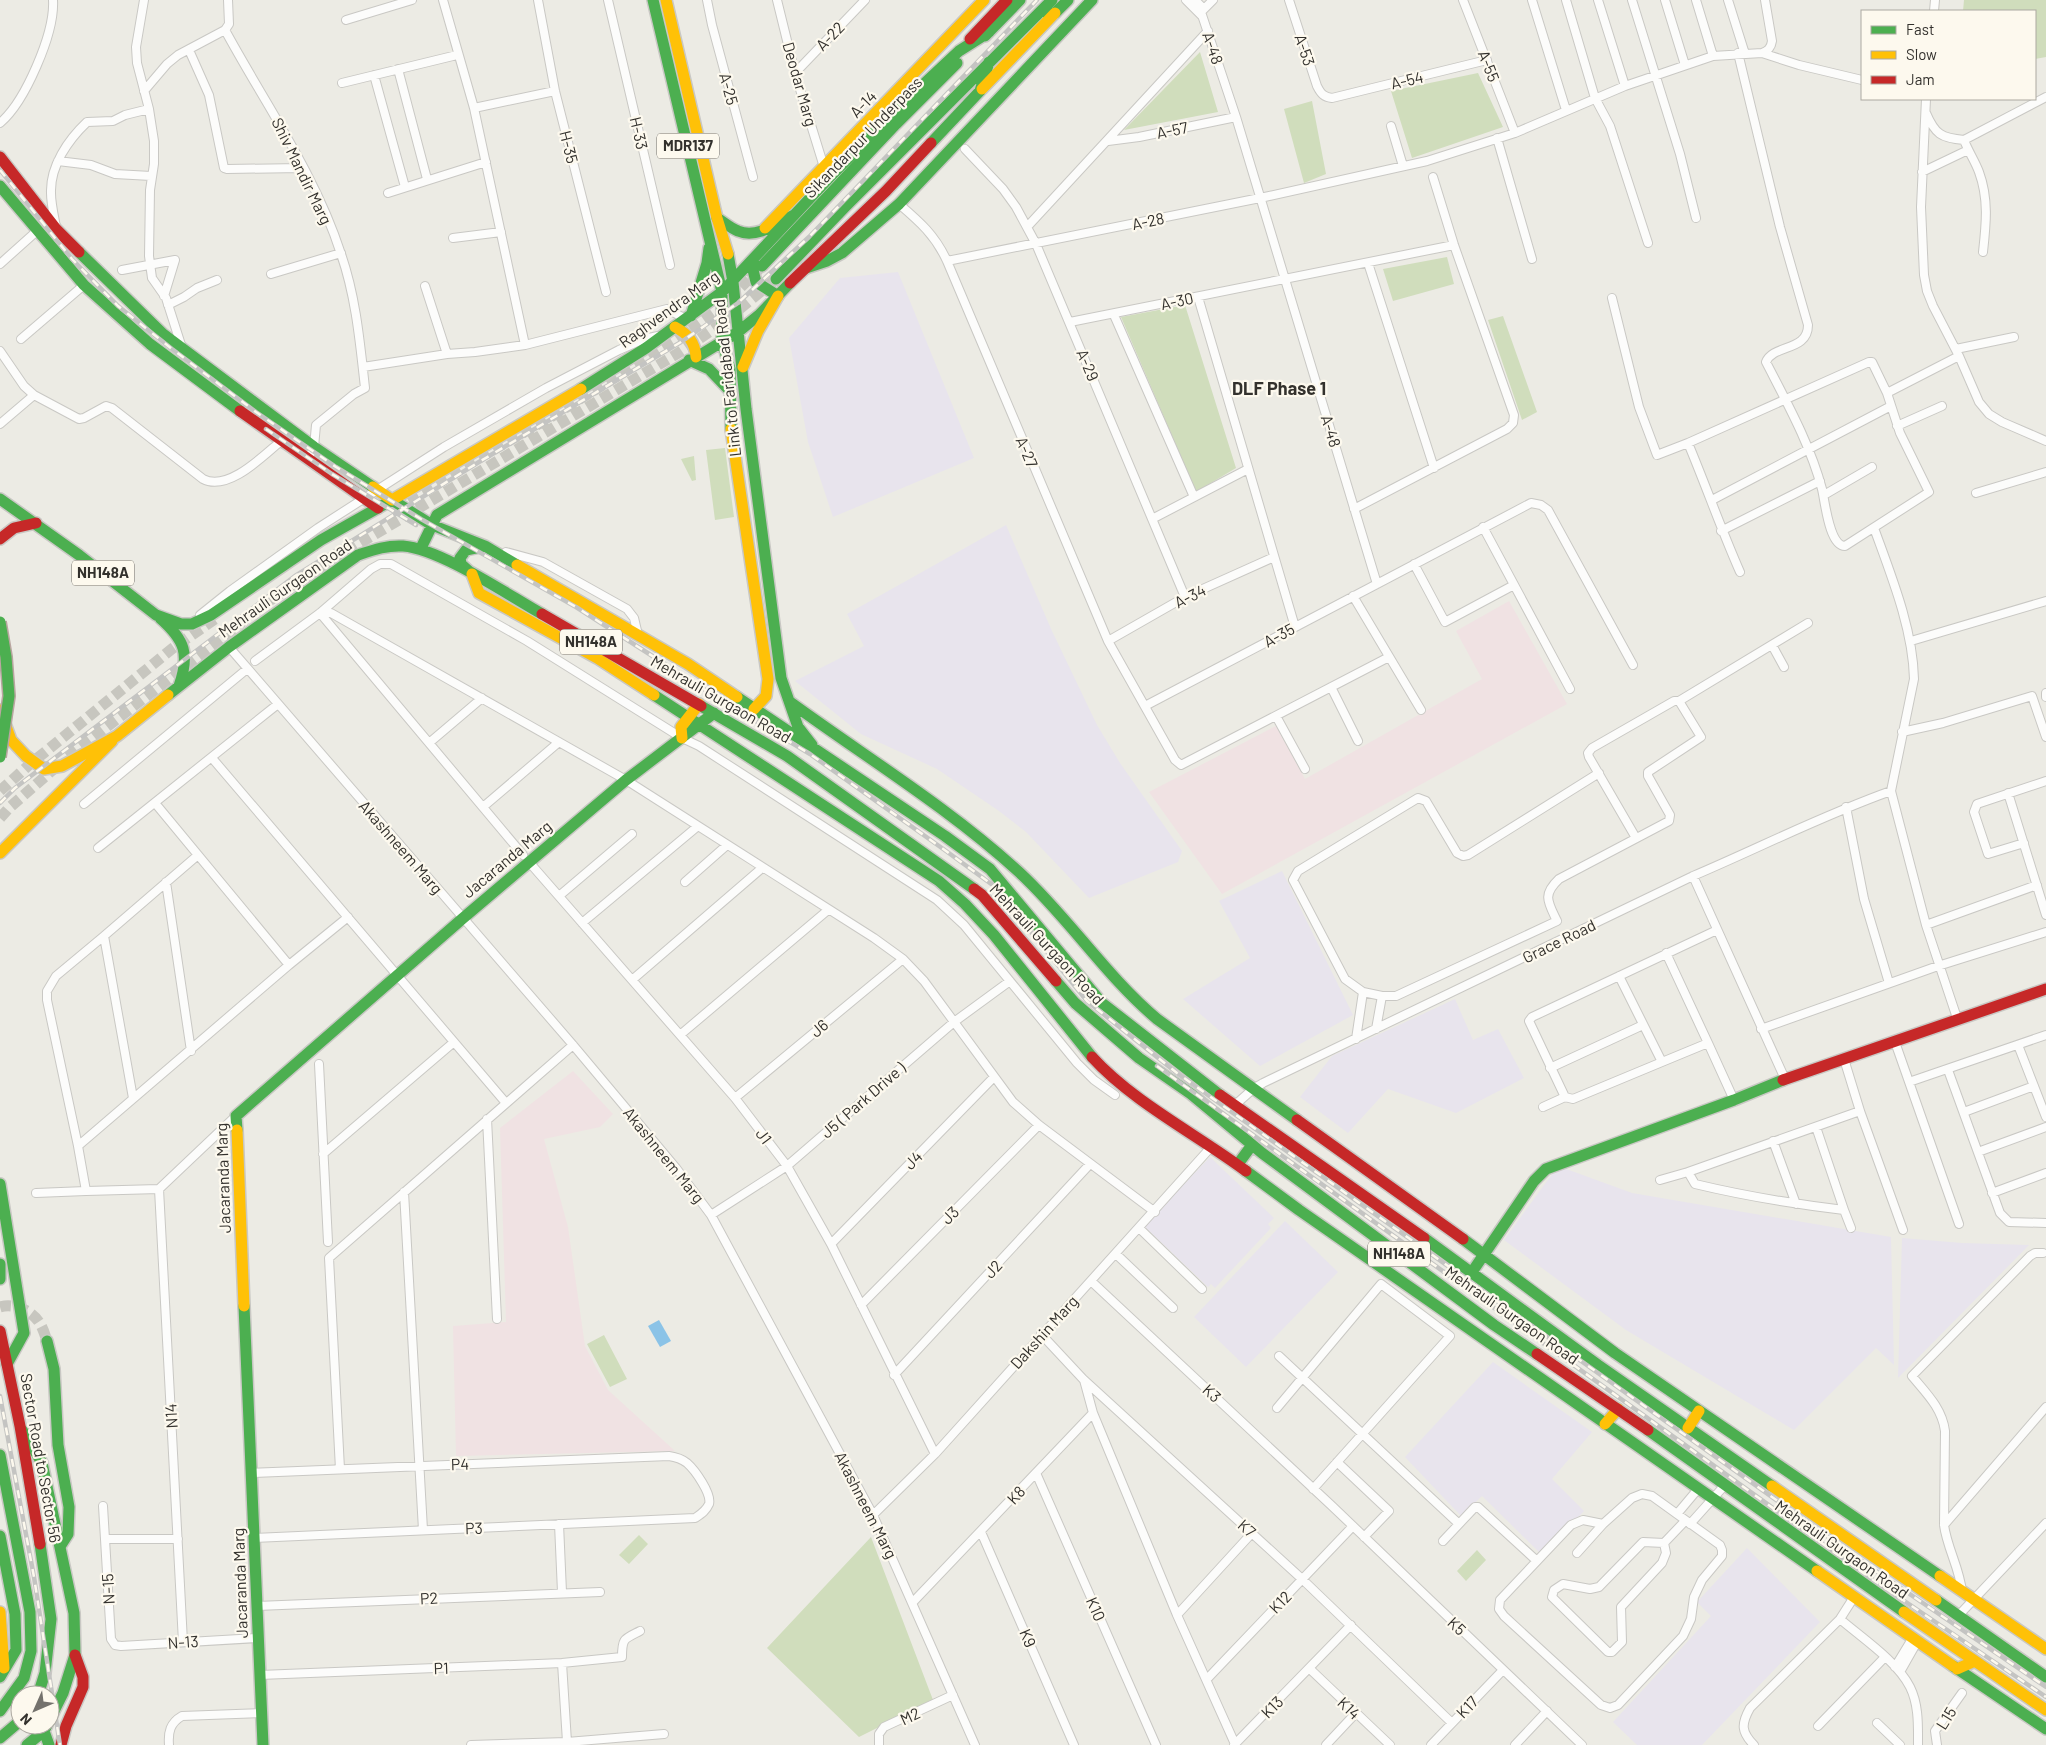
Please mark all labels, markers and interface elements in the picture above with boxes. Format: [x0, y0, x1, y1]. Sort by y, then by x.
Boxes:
legend [1861, 10, 2036, 100]
street label: A-22 [811, 17, 848, 54]
text: Fast [1906, 20, 1934, 38]
street label: A-48 [1199, 29, 1228, 67]
street label: A-53 [1291, 32, 1319, 68]
street label: Deodar Marg [779, 39, 822, 128]
text: Slow [1906, 45, 1937, 63]
street label: A-55 [1475, 47, 1504, 84]
street label: A-54 [1389, 67, 1425, 92]
text: Jam [1906, 70, 1935, 88]
street label: A-25 [716, 71, 743, 107]
street label: Sikandarpur Underpass [800, 72, 925, 201]
street label: A-14 [845, 86, 880, 121]
street label: Shiv Mandir Marg [268, 114, 337, 227]
street label: H-33 [626, 115, 652, 151]
street label: A-57 [1155, 117, 1190, 142]
street label: H-35 [556, 128, 583, 165]
road number: MDR137 [657, 134, 719, 158]
street label: A-28 [1130, 208, 1166, 233]
street label: Raghvendra Marg [615, 266, 722, 351]
street label: A-30 [1159, 288, 1195, 313]
street label: Link to Faridabad Road [709, 298, 744, 458]
street label: A-29 [1073, 346, 1104, 384]
district label: DLF Phase 1 [1232, 377, 1326, 399]
street label: A-48 [1318, 412, 1345, 449]
street label: A-27 [1012, 433, 1043, 471]
street label: Mehrauli Gurgaon Road [214, 534, 355, 641]
road number: NH148A [72, 560, 134, 586]
street label: A-34 [1171, 580, 1209, 611]
street label: A-35 [1260, 619, 1297, 651]
road number: NH148A [560, 630, 622, 654]
street label: Mehrauli Gurgaon Road [648, 651, 795, 746]
street label: Akashneem Marg [356, 796, 447, 897]
street label: Jacaranda Marg [458, 816, 555, 901]
street label: Mehrauli Gurgaon Road [986, 879, 1108, 1008]
street label: Grace Road [1519, 915, 1599, 966]
street label: J6 [806, 1015, 831, 1041]
street label: J5 ( Park Drive ) [817, 1057, 909, 1141]
street label: Akashneem Marg [620, 1103, 709, 1206]
street label: Jacaranda Marg [211, 1123, 234, 1233]
street label: J1 [752, 1124, 776, 1147]
street label: J4 [900, 1147, 926, 1173]
street label: J3 [937, 1202, 963, 1228]
road number: NH148A [1368, 1242, 1430, 1266]
street label: J2 [980, 1256, 1006, 1282]
street label: Mehrauli Gurgaon Road [1442, 1261, 1583, 1368]
street label: Dakshin Marg [1006, 1291, 1081, 1372]
street label: Sector Road to Sector 56 [17, 1372, 66, 1544]
street label: K3 [1199, 1380, 1225, 1406]
street label: N14 [160, 1403, 181, 1429]
street label: Akashneem Marg [831, 1448, 902, 1562]
street label: P4 [451, 1454, 469, 1473]
street label: K8 [1003, 1482, 1029, 1508]
street label: Mehrauli Gurgaon Road [1772, 1495, 1913, 1602]
street label: K7 [1235, 1515, 1260, 1541]
street label: P3 [465, 1518, 483, 1537]
street label: Jacaranda Marg [228, 1528, 251, 1638]
street label: N-15 [97, 1573, 118, 1605]
street label: K12 [1264, 1586, 1295, 1617]
street label: P2 [419, 1588, 438, 1607]
street label: K10 [1083, 1594, 1110, 1624]
street label: K5 [1444, 1613, 1470, 1639]
street label: K9 [1016, 1626, 1041, 1650]
street label: N-13 [167, 1631, 199, 1652]
street label: P1 [433, 1658, 449, 1677]
north arrow [10, 1685, 60, 1735]
street label: K17 [1452, 1691, 1482, 1722]
street label: K13 [1257, 1692, 1287, 1722]
street label: K14 [1334, 1692, 1365, 1723]
street label: M2 [897, 1703, 923, 1728]
street label: L15 [1931, 1703, 1960, 1732]
text: N [16, 1710, 35, 1729]

